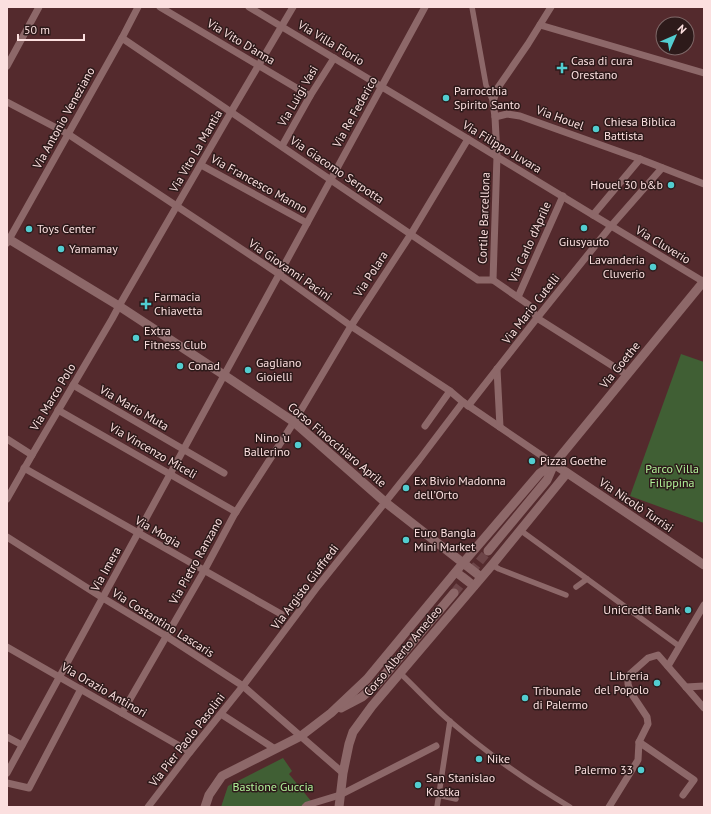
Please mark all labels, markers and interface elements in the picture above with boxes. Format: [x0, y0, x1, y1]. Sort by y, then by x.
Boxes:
street label: Via Vito D'anna [204, 15, 278, 68]
scale bar [18, 16, 84, 42]
street label: Via Villa Florio [294, 16, 367, 68]
north arrow [655, 16, 695, 56]
text: N [675, 21, 690, 36]
text: 50 m [24, 22, 50, 37]
place label: Casa di cura Orestano [571, 53, 633, 82]
marker: Casa di cura Orestano [556, 62, 568, 74]
street label: Via Luigi Vasi [274, 63, 321, 130]
street label: Via Antonio Veneziano [29, 64, 98, 172]
street label: Via Re Federico [328, 74, 380, 151]
place label: Parrocchia Spirito Santo [454, 83, 520, 112]
marker: Parrocchia Spirito Santo [441, 93, 451, 103]
street label: Via Houel [533, 102, 587, 133]
street label: Via Vito La Mantia [165, 107, 225, 196]
place label: Chiesa Biblica Battista [604, 114, 676, 143]
street label: Via Filippo Juvara [459, 117, 545, 176]
marker: Chiesa Biblica Battista [591, 124, 601, 134]
street label: Via Giacomo Serpotta [287, 132, 387, 207]
street label: Via Francesco Manno [207, 150, 310, 216]
street label: Cortile Barcellona [474, 172, 493, 264]
place label: Houel 30 b&b [590, 177, 663, 192]
marker: Houel 30 b&b [666, 180, 676, 190]
street label: Via Carlo d'Aprile [505, 199, 554, 286]
place label: Toys Center [37, 221, 95, 236]
street label: Via Cluverio [632, 222, 693, 267]
marker: Giusyauto [579, 223, 589, 233]
marker: Toys Center [24, 224, 34, 234]
place label: Giusyauto [559, 234, 609, 249]
street label: Via Giovanni Pacini [245, 235, 335, 304]
place label: Yamamay [69, 241, 118, 256]
marker: Yamamay [56, 244, 66, 254]
street label: Via Polara [350, 248, 391, 300]
place label: Lavanderia Cluverio [589, 252, 645, 281]
marker: Lavanderia Cluverio [648, 262, 658, 272]
street label: Via Mario Cutelli [498, 271, 563, 348]
place label: Farmacia Chiavetta [154, 289, 202, 318]
marker: Farmacia Chiavetta [141, 299, 151, 309]
place label: Extra Fitness Club [144, 323, 207, 352]
marker: Extra Fitness Club [131, 333, 141, 343]
street label: Via Goethe [596, 338, 643, 392]
place label: Gagliano Gioielli [256, 355, 301, 384]
place label: Conad [188, 358, 220, 373]
street label: Via Marco Polo [26, 360, 79, 434]
marker: Conad [175, 361, 185, 371]
marker: Gagliano Gioielli [243, 365, 253, 375]
street label: Via Mario Muta [96, 381, 172, 433]
street label: Corso Finocchiaro Aprile [285, 399, 390, 490]
street label: Via Vincenzo Miceli [106, 419, 200, 482]
place label: Nino 'u Ballerino [244, 430, 290, 459]
marker: Nino 'u Ballerino [293, 440, 303, 450]
place label: Pizza Goethe [540, 453, 606, 468]
marker: Pizza Goethe [527, 456, 537, 466]
park label: Parco Villa Filippina [645, 461, 699, 490]
place label: Ex Bivio Madonna dell’Orto [414, 473, 506, 502]
street label: Via Nicolò Turrisi [595, 474, 676, 535]
marker: Ex Bivio Madonna dell’Orto [401, 483, 411, 493]
street label: Via Mogia [132, 512, 184, 551]
street label: Via Pietro Ranzano [165, 515, 226, 608]
place label: Euro Bangla Mini Market [414, 525, 476, 554]
marker: Euro Bangla Mini Market [401, 535, 411, 545]
street label: Via Argisto Giuffredi [267, 541, 342, 633]
street label: Via Imera [87, 544, 124, 595]
street label: Via Costantino Lascaris [108, 584, 217, 660]
street label: Corso Alberto Amedeo [360, 602, 445, 699]
place label: UniCredit Bank [603, 602, 680, 617]
marker: UniCredit Bank [683, 605, 693, 615]
street label: Via Orazio Antinori [58, 658, 150, 720]
place label: Libreria del Popolo [594, 668, 649, 697]
marker: Libreria del Popolo [652, 678, 662, 688]
place label: Tribunale di Palermo [533, 683, 588, 712]
street label: Via Pier Paolo Pasolini [145, 690, 228, 790]
marker: Tribunale di Palermo [520, 693, 530, 703]
place label: Nike [487, 751, 510, 766]
marker: Nike [474, 754, 484, 764]
place label: Palermo 33 [575, 762, 633, 777]
marker: Palermo 33 [636, 765, 646, 775]
place label: San Stanislao Kostka [426, 770, 495, 799]
park label: Bastione Guccia [232, 779, 314, 794]
marker: San Stanislao Kostka [413, 780, 423, 790]

